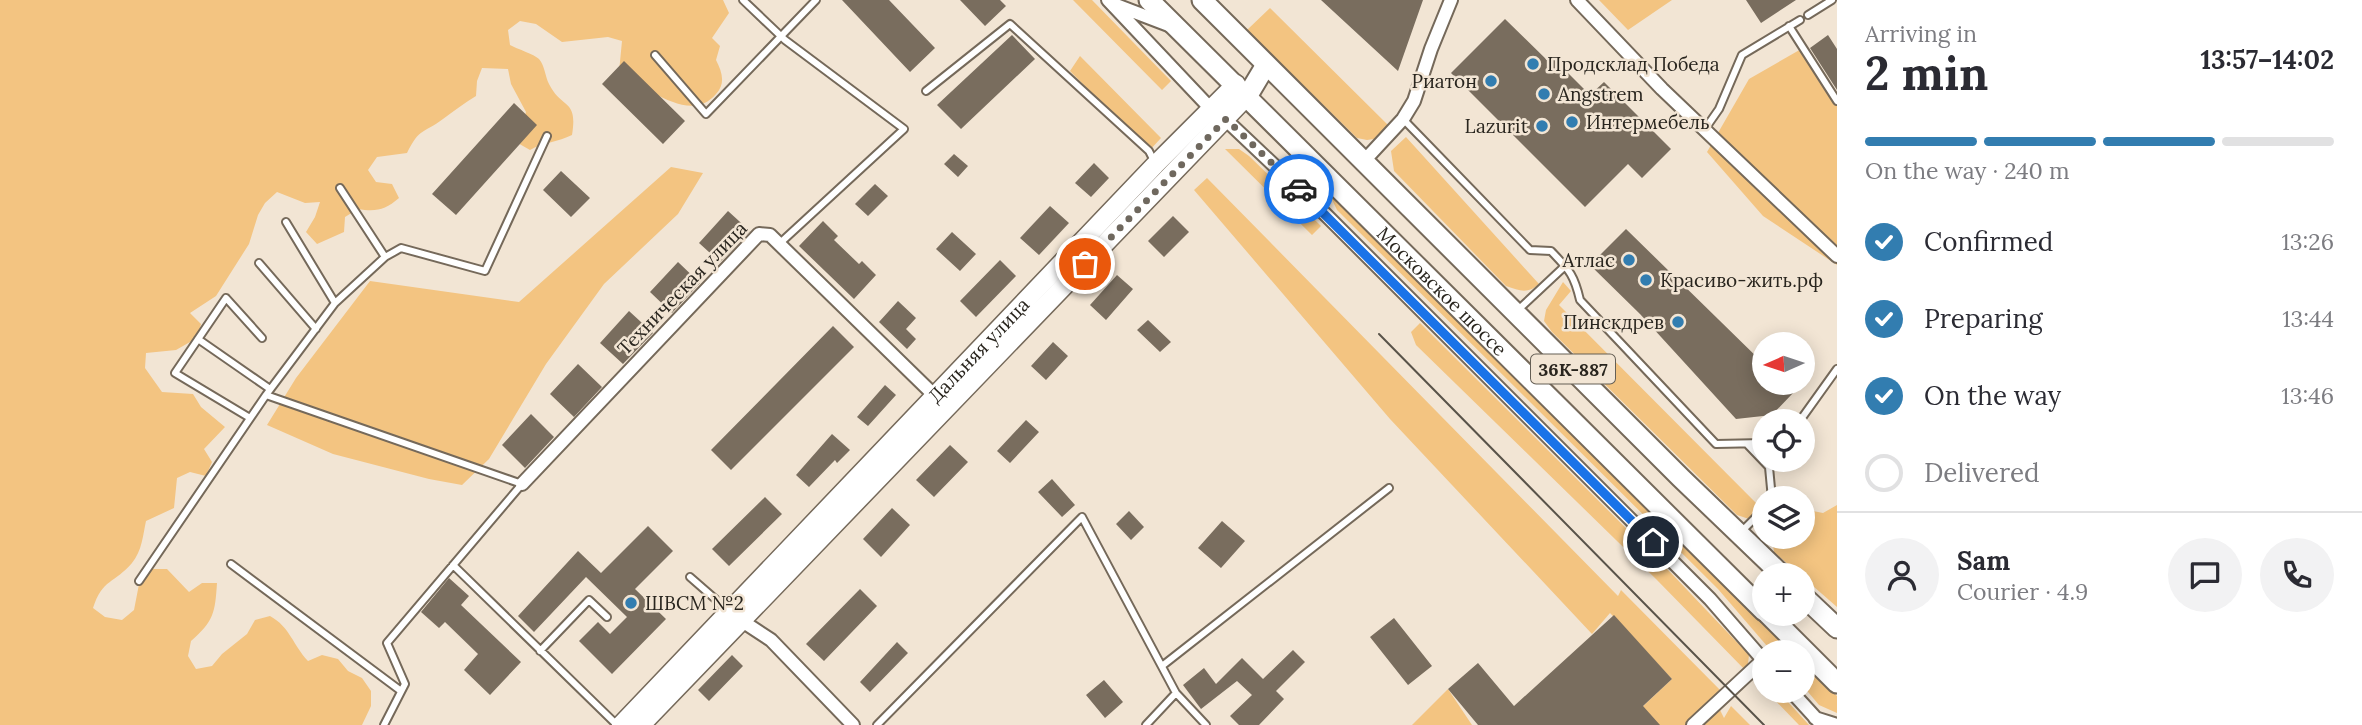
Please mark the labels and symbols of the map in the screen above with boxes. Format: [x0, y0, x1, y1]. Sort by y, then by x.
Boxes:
place label: Продсклад Победа [1547, 52, 1720, 76]
marker: Продсклад Победа [1525, 56, 1541, 72]
place label: Риатон [1411, 69, 1477, 93]
marker: Риатон [1483, 73, 1499, 89]
place label: Angstrem [1557, 82, 1643, 106]
marker: Angstrem [1536, 86, 1552, 102]
place label: Интермебель [1586, 110, 1710, 134]
place label: Lazurit [1465, 114, 1529, 138]
marker: Интермебель [1564, 114, 1580, 130]
marker: Lazurit [1534, 118, 1550, 134]
courier [1264, 154, 1334, 224]
street label: Техническая улица [612, 216, 752, 360]
street label: Московское шоссе [1372, 221, 1512, 361]
pin [1055, 234, 1115, 294]
place label: Атлас [1562, 248, 1615, 272]
marker: Атлас [1621, 252, 1637, 268]
place label: Красиво-жить.рф [1660, 268, 1823, 292]
marker: Красиво-жить.рф [1638, 272, 1654, 288]
street label: Дальняя улица [923, 292, 1034, 408]
place label: Пинскдрев [1563, 310, 1664, 334]
marker: Пинскдрев [1670, 314, 1686, 330]
north arrow [1752, 332, 1815, 396]
road number: 36К-887 [1531, 354, 1615, 384]
pin [1623, 512, 1683, 572]
place label: ШВСМ №2 [645, 591, 744, 615]
marker: ШВСМ №2 [623, 595, 639, 611]

